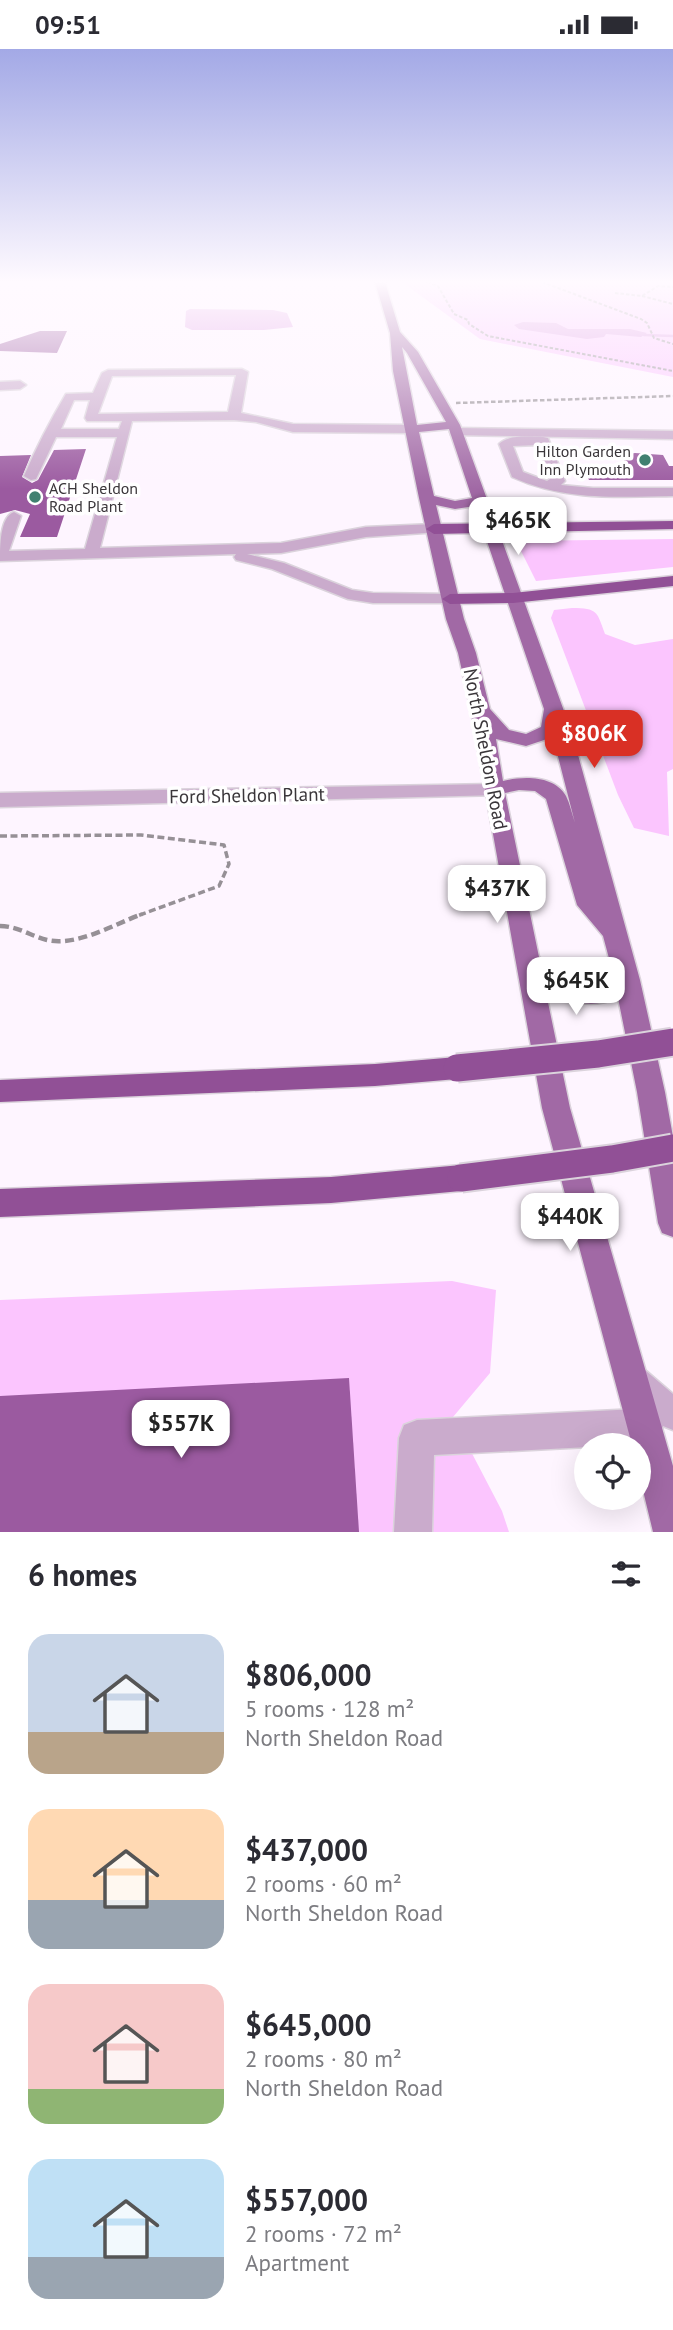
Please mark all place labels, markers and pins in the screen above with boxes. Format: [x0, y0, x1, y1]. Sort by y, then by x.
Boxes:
place label: Hilton Garden Inn Plymouth [536, 441, 631, 479]
marker: Hilton Garden Inn Plymouth [637, 452, 653, 468]
place label: ACH Sheldon Road Plant [49, 478, 138, 516]
marker: ACH Sheldon Road Plant [27, 489, 43, 505]
pin: $465K [469, 497, 567, 557]
pin: $806K [545, 711, 643, 770]
pin: $437K [448, 865, 546, 925]
pin: $645K [527, 957, 625, 1017]
pin: $440K [521, 1193, 619, 1253]
pin: $557K [132, 1401, 230, 1460]

